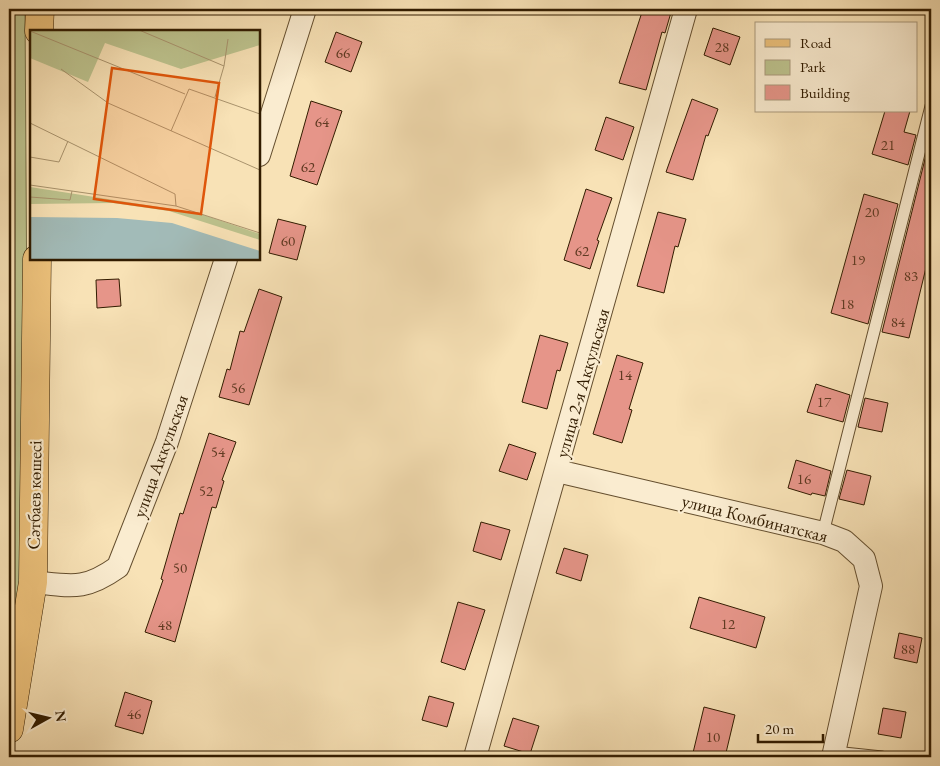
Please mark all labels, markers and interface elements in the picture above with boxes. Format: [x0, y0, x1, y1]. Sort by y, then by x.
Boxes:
legend [755, 22, 918, 112]
inset map [30, 30, 260, 260]
text: Road [800, 33, 832, 52]
house number: 28 [715, 37, 729, 56]
house number: 66 [336, 43, 350, 62]
text: Park [800, 57, 827, 76]
text: Building [800, 83, 850, 102]
house number: 64 [315, 112, 330, 131]
house number: 21 [881, 135, 895, 154]
house number: 62 [301, 157, 316, 176]
house number: 20 [865, 202, 879, 221]
house number: 60 [281, 231, 295, 250]
house number: 62 [575, 241, 590, 260]
house number: 19 [851, 250, 865, 269]
house number: 83 [904, 266, 918, 285]
house number: 18 [840, 294, 854, 313]
street label: улица 2-я Аккульская [550, 306, 614, 460]
house number: 84 [891, 312, 906, 331]
house number: 14 [618, 365, 633, 384]
house number: 56 [231, 378, 245, 397]
street label: улица Аккульская [127, 391, 193, 521]
house number: 17 [817, 392, 832, 411]
street label: Сәтбаев көшесі [22, 440, 46, 550]
house number: 54 [211, 442, 226, 461]
house number: 16 [797, 469, 811, 488]
house number: 52 [199, 481, 214, 500]
street label: улица Комбинатская [680, 489, 830, 547]
house number: 50 [173, 558, 187, 577]
house number: 12 [721, 614, 736, 633]
house number: 48 [158, 615, 172, 634]
house number: 88 [901, 639, 915, 658]
north arrow [22, 694, 72, 744]
house number: 46 [127, 704, 141, 723]
text: N [51, 709, 71, 724]
scale bar [758, 711, 822, 743]
text: 20 m [765, 719, 794, 738]
house number: 10 [706, 727, 720, 746]

